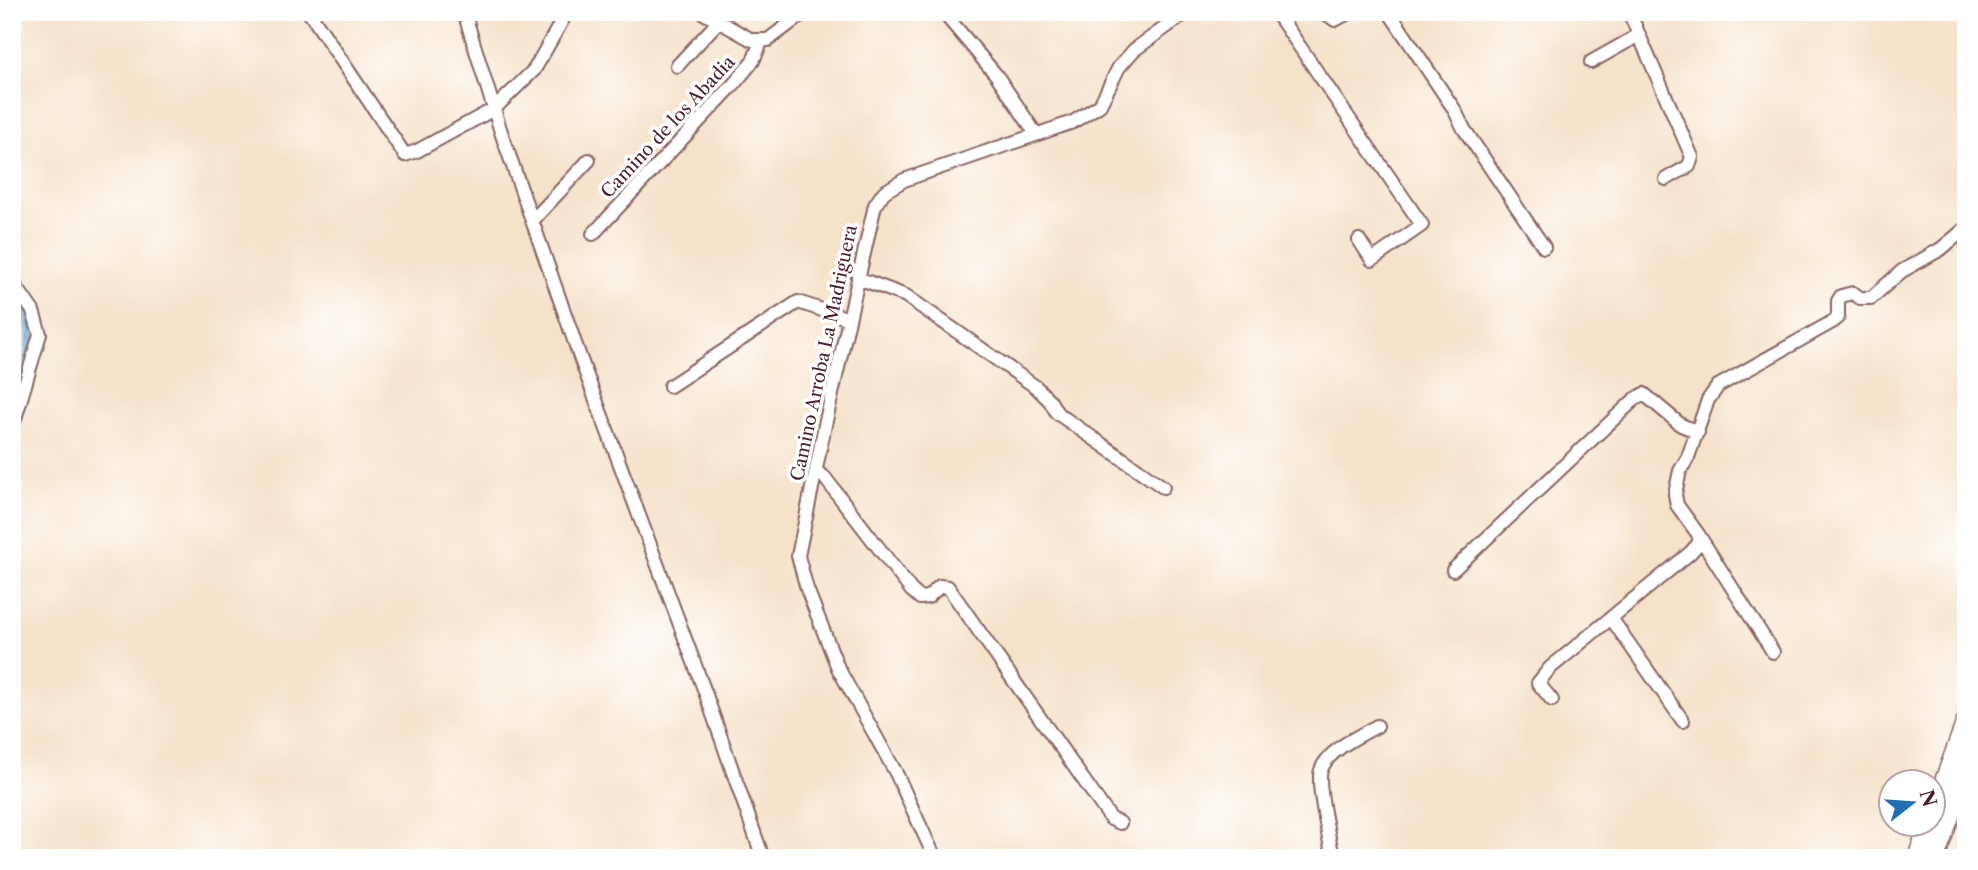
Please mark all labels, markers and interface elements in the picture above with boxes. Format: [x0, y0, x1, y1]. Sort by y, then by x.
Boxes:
street label: Camino de los Abadia [596, 51, 740, 203]
street label: Camino Arroba La Madriguera [786, 222, 862, 483]
north arrow [1876, 768, 1946, 838]
text: N [1914, 787, 1941, 809]

